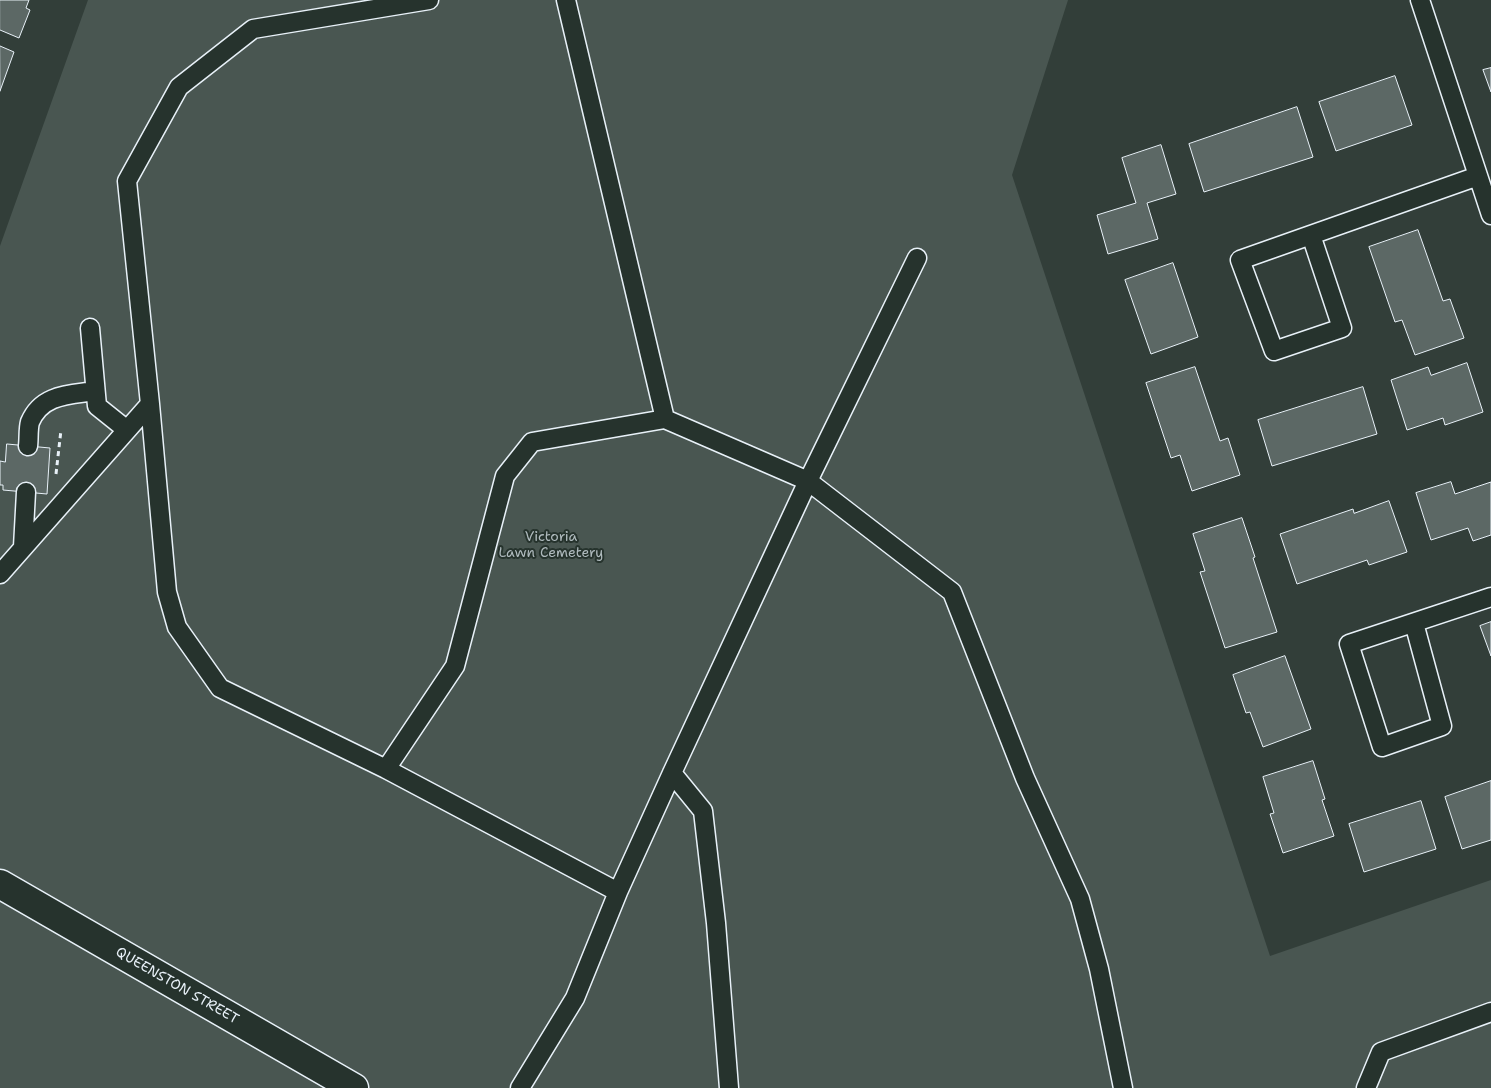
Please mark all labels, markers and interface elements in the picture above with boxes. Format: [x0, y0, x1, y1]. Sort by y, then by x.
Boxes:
park label: Victoria Lawn Cemetery [499, 529, 603, 562]
street label: QUEENSTON STREET [112, 944, 242, 1028]

